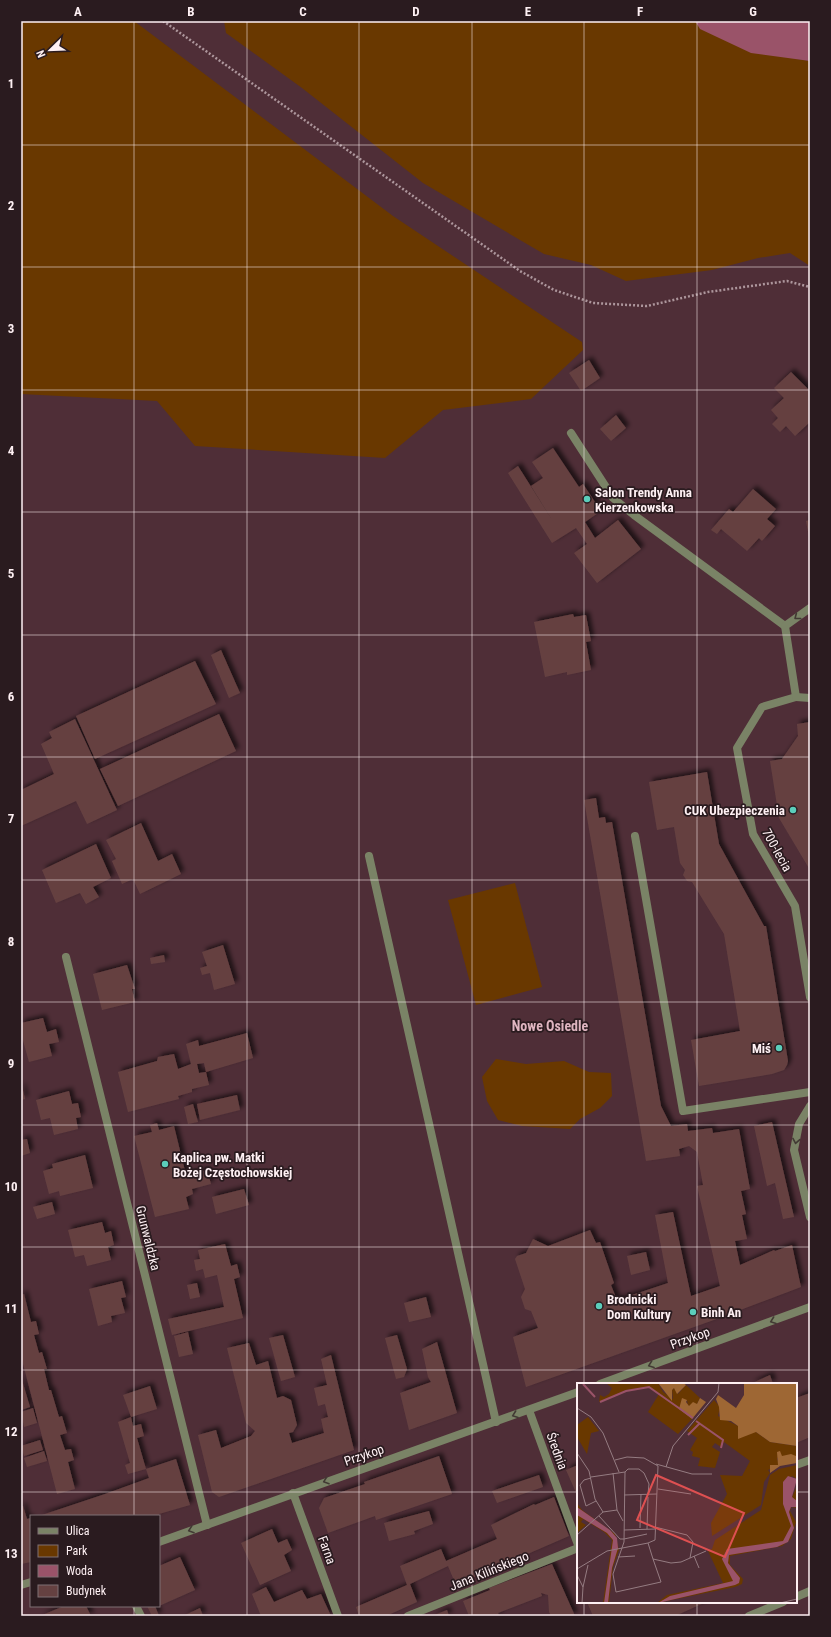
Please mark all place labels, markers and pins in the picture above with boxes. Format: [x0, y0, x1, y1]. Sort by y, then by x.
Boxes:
place label: Salon Trendy Anna Kierzenkowska [595, 485, 692, 515]
marker: Salon Trendy Anna Kierzenkowska [582, 494, 592, 504]
place label: CUK Ubezpieczenia [684, 803, 785, 818]
marker: CUK Ubezpieczenia [788, 805, 798, 815]
place label: Miś [752, 1041, 771, 1056]
marker: Miś [774, 1043, 784, 1053]
place label: Kaplica pw. Matki Bożej Częstochowskiej [173, 1150, 292, 1180]
marker: Kaplica pw. Matki Bożej Częstochowskiej [160, 1159, 170, 1169]
place label: Brodnicki Dom Kultury [607, 1292, 671, 1322]
marker: Brodnicki Dom Kultury [594, 1301, 604, 1311]
place label: Binh An [701, 1305, 741, 1320]
marker: Binh An [688, 1307, 698, 1317]

